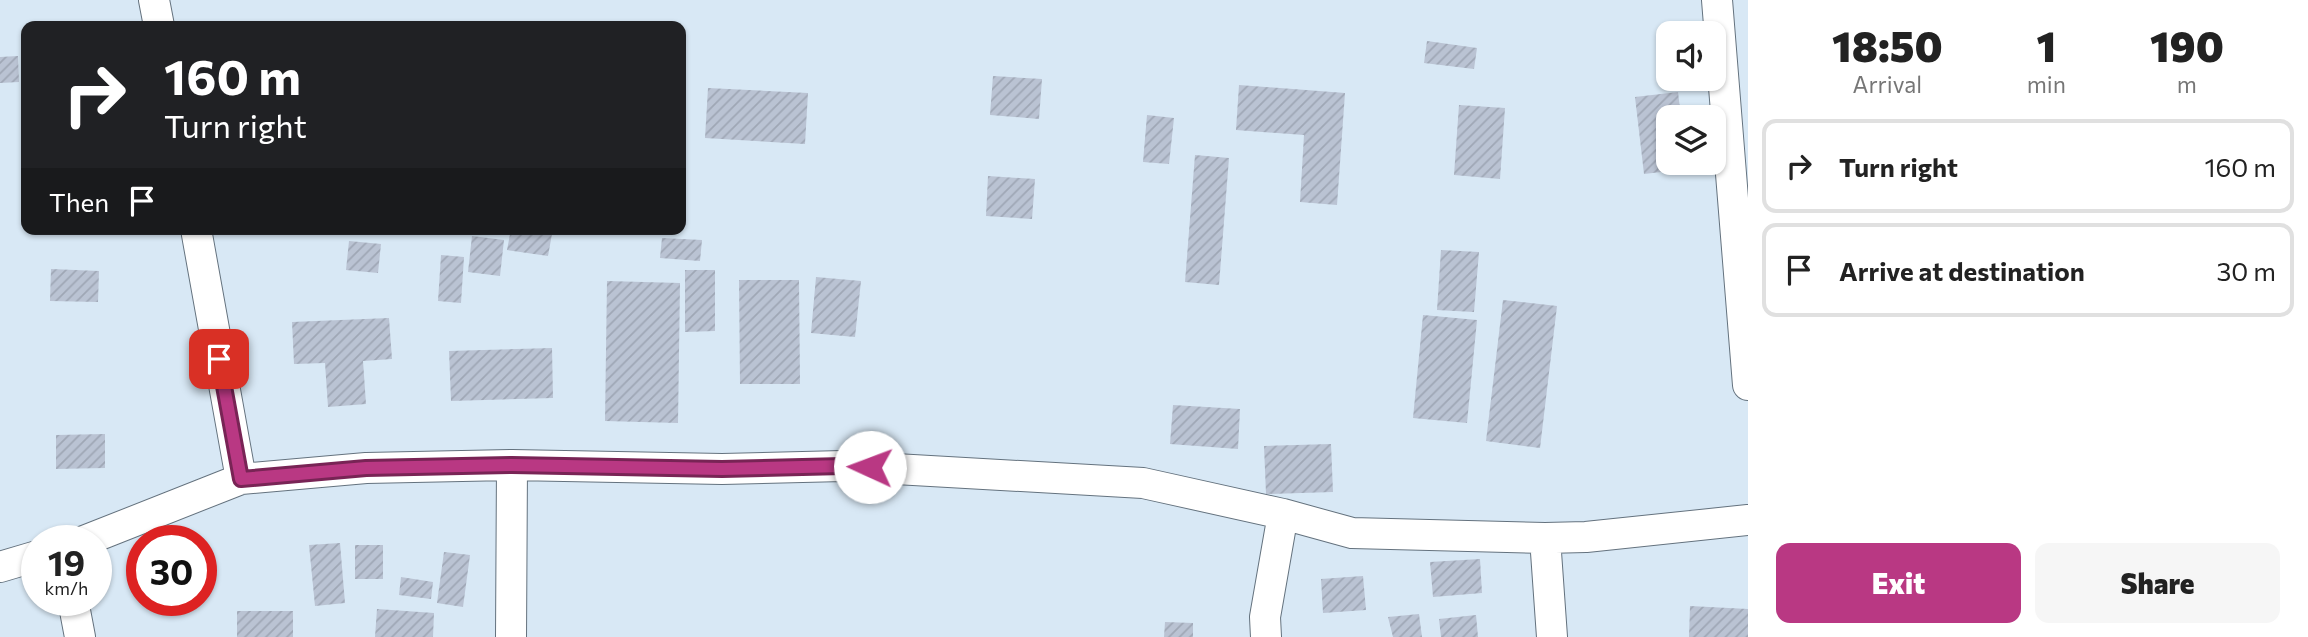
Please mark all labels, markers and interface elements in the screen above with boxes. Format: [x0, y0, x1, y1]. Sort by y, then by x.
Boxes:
text: 18:50 [1832, 19, 1943, 71]
text: 1 [2036, 19, 2056, 71]
text: 190 [2150, 19, 2224, 71]
map controls [1656, 21, 1726, 175]
button: sound [1656, 21, 1726, 91]
text: 160 m [164, 45, 301, 105]
icon: right [49, 49, 140, 140]
text: Arrival [1853, 70, 1922, 98]
text: min [2027, 70, 2066, 98]
text: m [2177, 70, 2197, 98]
text: Turn right [164, 105, 307, 145]
button: layers [1656, 105, 1726, 175]
icon: right [1780, 147, 1818, 185]
text: Turn right [1839, 151, 1958, 182]
text: 160 m [2204, 151, 2276, 182]
icon: arrive [123, 182, 161, 220]
text: Then [49, 186, 109, 217]
icon: arrive [1780, 251, 1818, 289]
text: Arrive at destination [1839, 255, 2085, 286]
text: 30 m [2217, 255, 2276, 286]
pin [189, 329, 249, 389]
icon: arrive [200, 340, 238, 378]
position arrow [833, 430, 907, 504]
speed limit sign: 30 [126, 525, 217, 616]
text: 19 [48, 540, 85, 583]
button: Exit [1776, 543, 2021, 623]
button: Share [2035, 543, 2280, 623]
text: km/h [45, 577, 88, 599]

